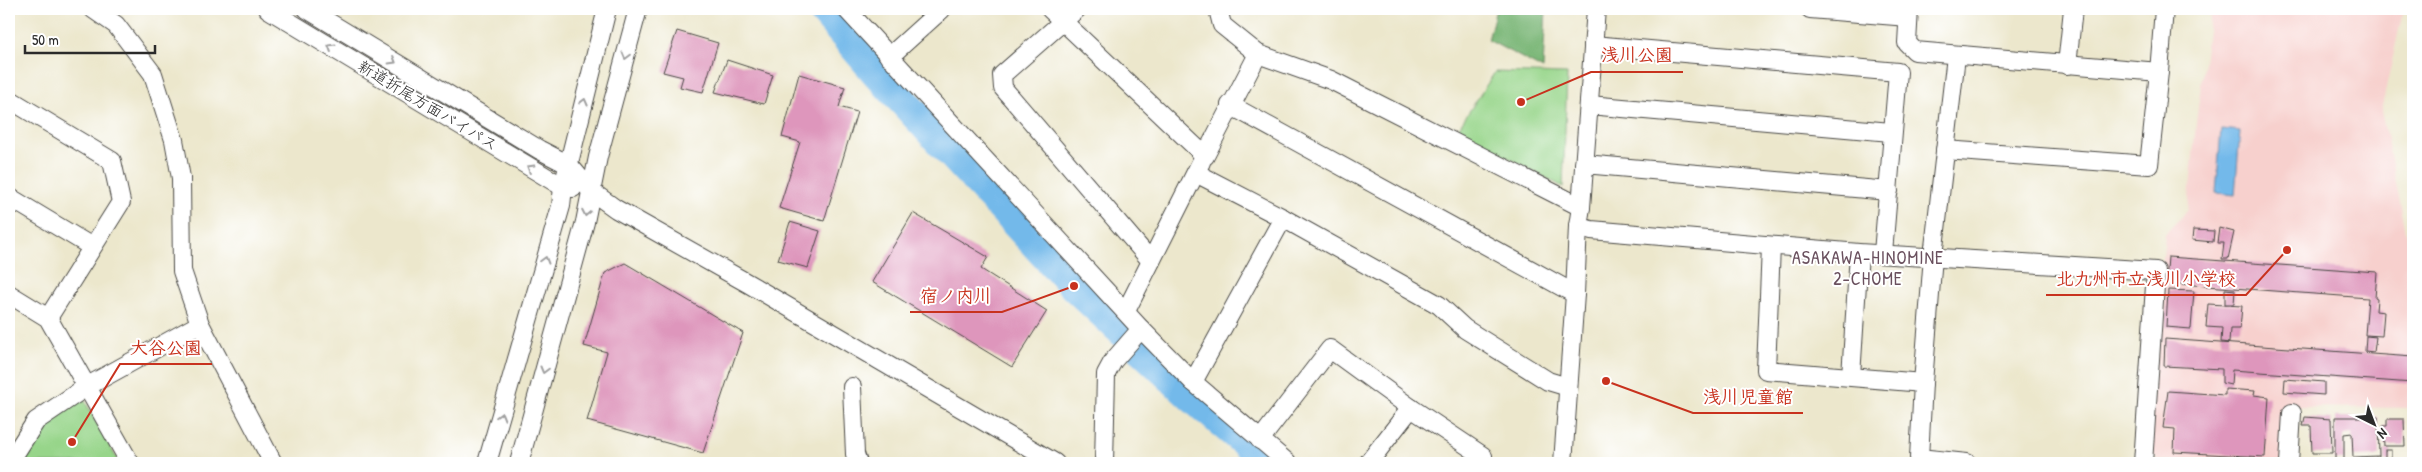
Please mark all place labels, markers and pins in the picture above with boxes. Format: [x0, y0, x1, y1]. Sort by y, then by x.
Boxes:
callout: 浅川公園 [1591, 39, 1683, 72]
callout: 北九州市立浅川小学校 [2046, 262, 2246, 295]
callout: 宿ノ内川 [910, 279, 1002, 312]
callout: 大谷公園 [120, 331, 212, 364]
callout: 浅川児童館 [1693, 380, 1803, 413]

